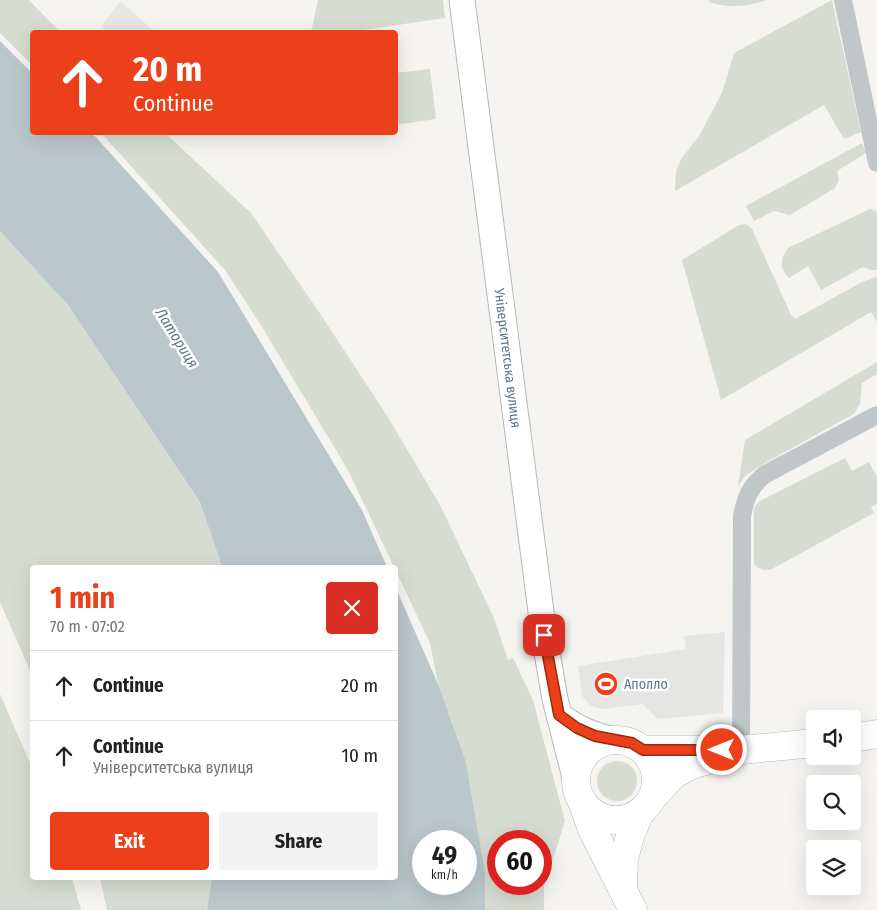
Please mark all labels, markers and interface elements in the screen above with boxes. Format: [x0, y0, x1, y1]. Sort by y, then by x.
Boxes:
text: 20 m [133, 48, 202, 90]
icon: ahead [50, 50, 115, 115]
text: Continue [133, 90, 214, 117]
street label: Університетська вулиця [490, 286, 525, 429]
water label: Латориця [151, 304, 202, 371]
text: 1 min [50, 580, 115, 616]
button: close [326, 582, 378, 634]
pin [523, 614, 565, 656]
text: 70 m · 07:02 [50, 617, 125, 636]
icon: arrive [530, 621, 558, 649]
sports icon: Аполло [593, 671, 619, 697]
icon: ahead [50, 672, 78, 700]
text: Continue [93, 674, 164, 697]
text: 20 m [341, 674, 378, 697]
place label: Аполло [624, 676, 668, 693]
map controls [806, 710, 861, 895]
button: sound [806, 710, 861, 765]
position arrow [695, 723, 747, 775]
text: Continue [93, 735, 164, 758]
icon: ahead [50, 742, 78, 770]
text: 10 m [342, 744, 378, 767]
text: Університетська вулиця [93, 758, 254, 777]
button: search [806, 775, 861, 830]
button: Exit [50, 812, 209, 870]
button: Share [219, 812, 378, 870]
speed limit sign: 60 [487, 830, 552, 895]
button: layers [806, 840, 861, 895]
text: 49 [432, 841, 457, 871]
text: km/h [431, 868, 458, 882]

